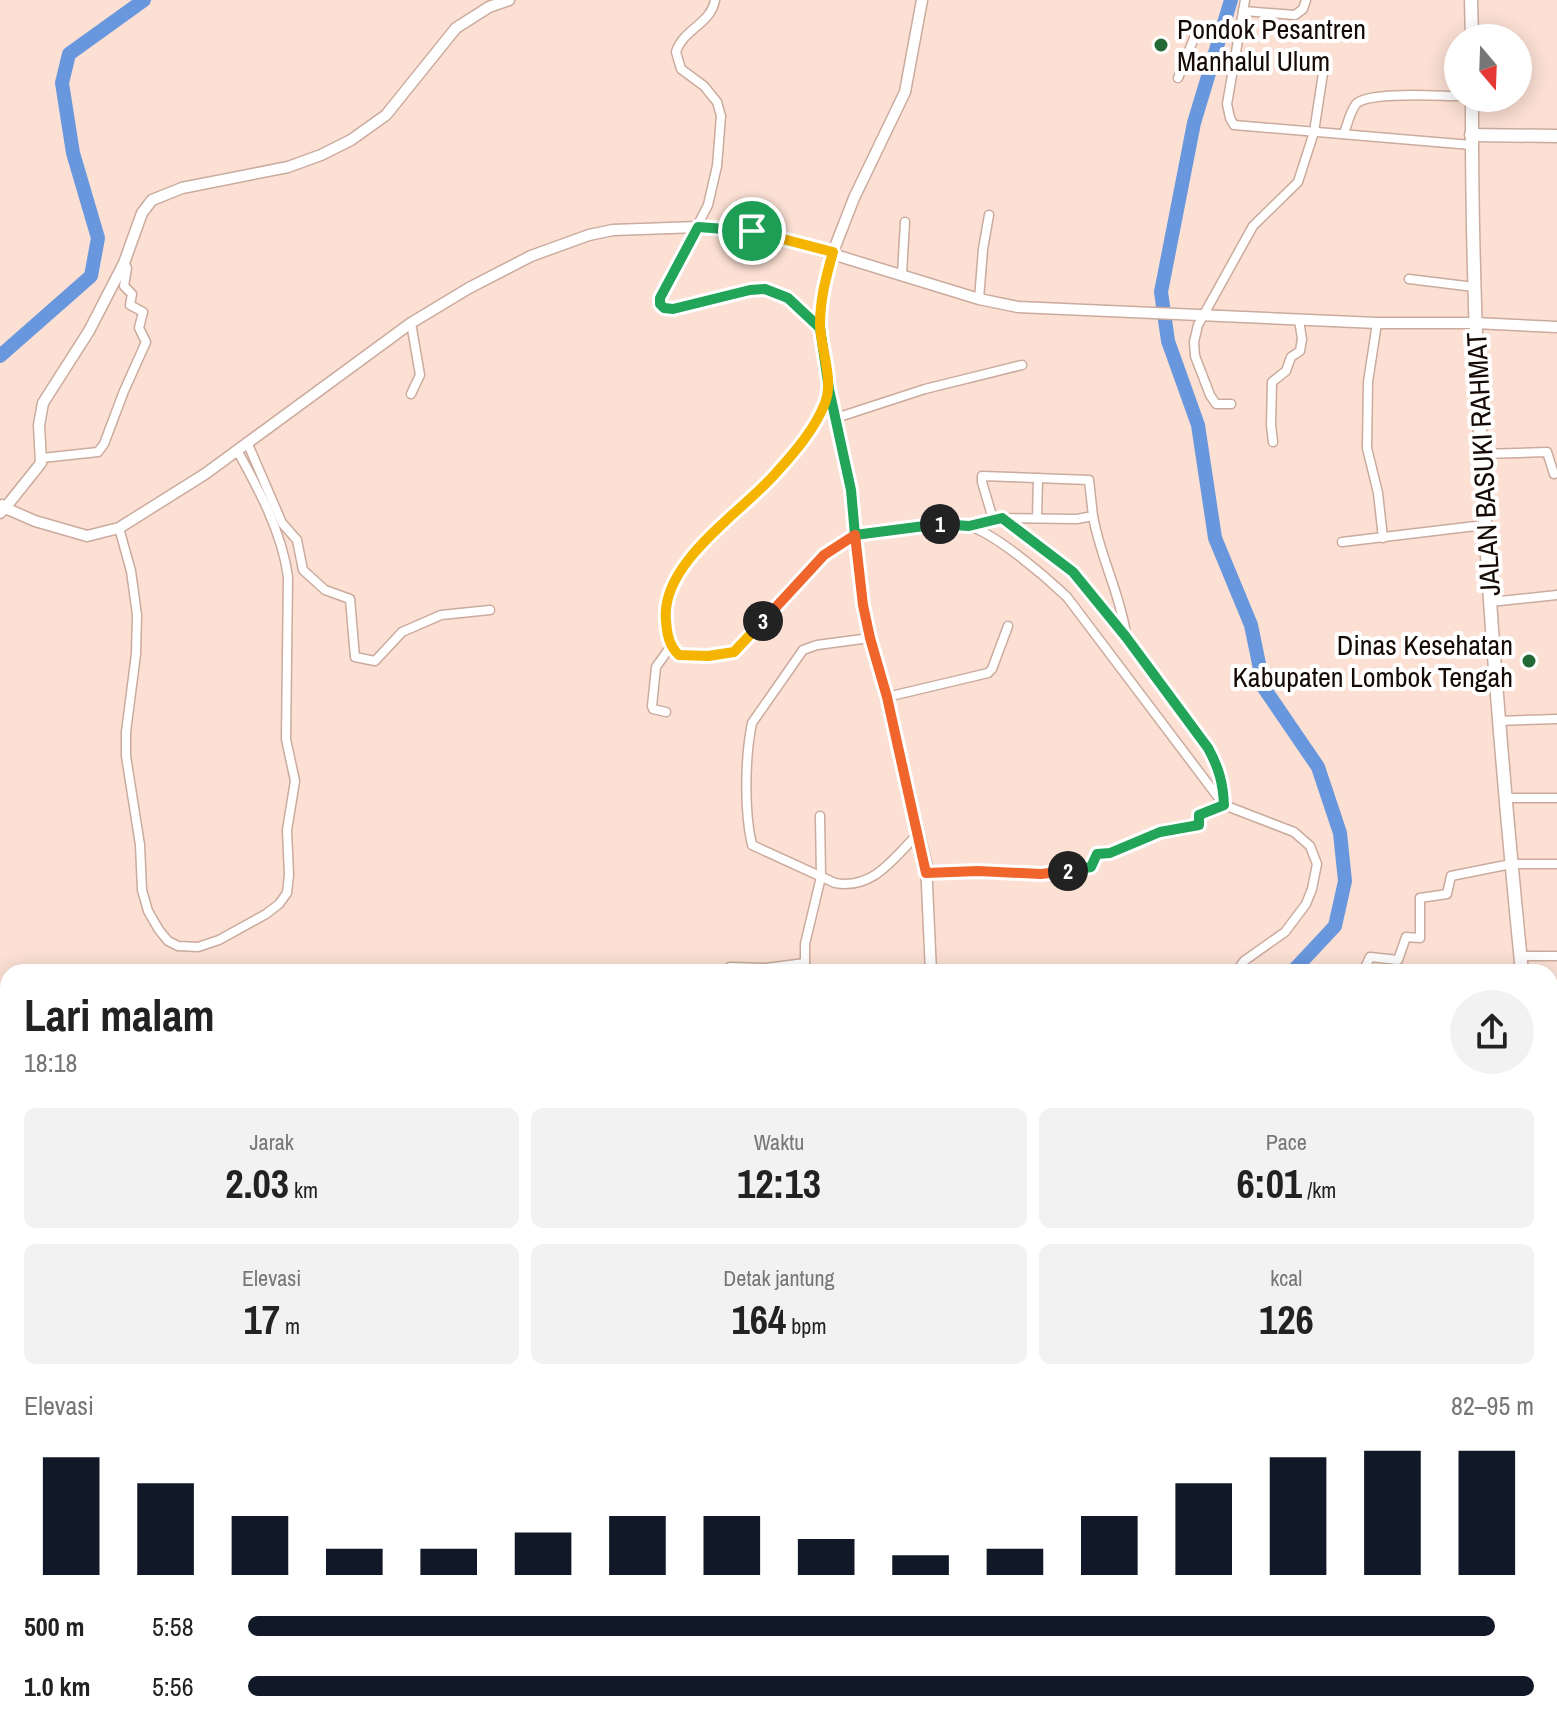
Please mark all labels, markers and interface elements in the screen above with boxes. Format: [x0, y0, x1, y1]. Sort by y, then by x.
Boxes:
place label: Pondok Pesantren Manhalul Ulum [1177, 10, 1366, 80]
north arrow [1444, 24, 1532, 112]
map controls [1444, 24, 1532, 112]
marker: Pondok Pesantren Manhalul Ulum [1152, 36, 1170, 54]
pin [718, 197, 786, 265]
icon: arrive [730, 209, 774, 253]
street label: JALAN BASUKI RAHMAT [1457, 331, 1509, 597]
pin: 1 [920, 504, 960, 544]
text: 1 [935, 509, 945, 539]
pin: 3 [743, 601, 783, 641]
text: 3 [758, 606, 768, 636]
place label: Dinas Kesehatan Kabupaten Lombok Tengah [1233, 626, 1513, 696]
marker: Dinas Kesehatan Kabupaten Lombok Tengah [1520, 652, 1538, 670]
pin: 2 [1048, 851, 1088, 891]
text: 2 [1063, 856, 1073, 886]
text: Lari malam [24, 985, 215, 1045]
button: share [1450, 990, 1534, 1074]
text: 18:18 [24, 1045, 77, 1080]
text: Jarak [250, 1127, 294, 1157]
text: Waktu [754, 1127, 804, 1157]
text: Pace [1266, 1127, 1307, 1157]
text: 2.03 [225, 1157, 289, 1210]
text: 12:13 [737, 1157, 821, 1210]
text: 6:01 [1236, 1157, 1302, 1210]
text: km [289, 1175, 318, 1205]
text: /km [1302, 1175, 1336, 1205]
text: Elevasi [242, 1263, 301, 1293]
text: Detak jantung [723, 1263, 835, 1293]
text: kcal [1270, 1263, 1302, 1293]
text: 17 [243, 1293, 280, 1346]
text: 164 [732, 1293, 786, 1346]
text: 126 [1259, 1293, 1314, 1346]
text: m [280, 1311, 300, 1341]
text: bpm [786, 1311, 826, 1341]
text: Elevasi [24, 1388, 94, 1423]
text: 82–95 m [1451, 1388, 1534, 1423]
text: 500 m [24, 1609, 84, 1644]
text: 5:58 [152, 1609, 194, 1644]
text: 1.0 km [24, 1669, 90, 1704]
text: 5:56 [152, 1669, 194, 1704]

